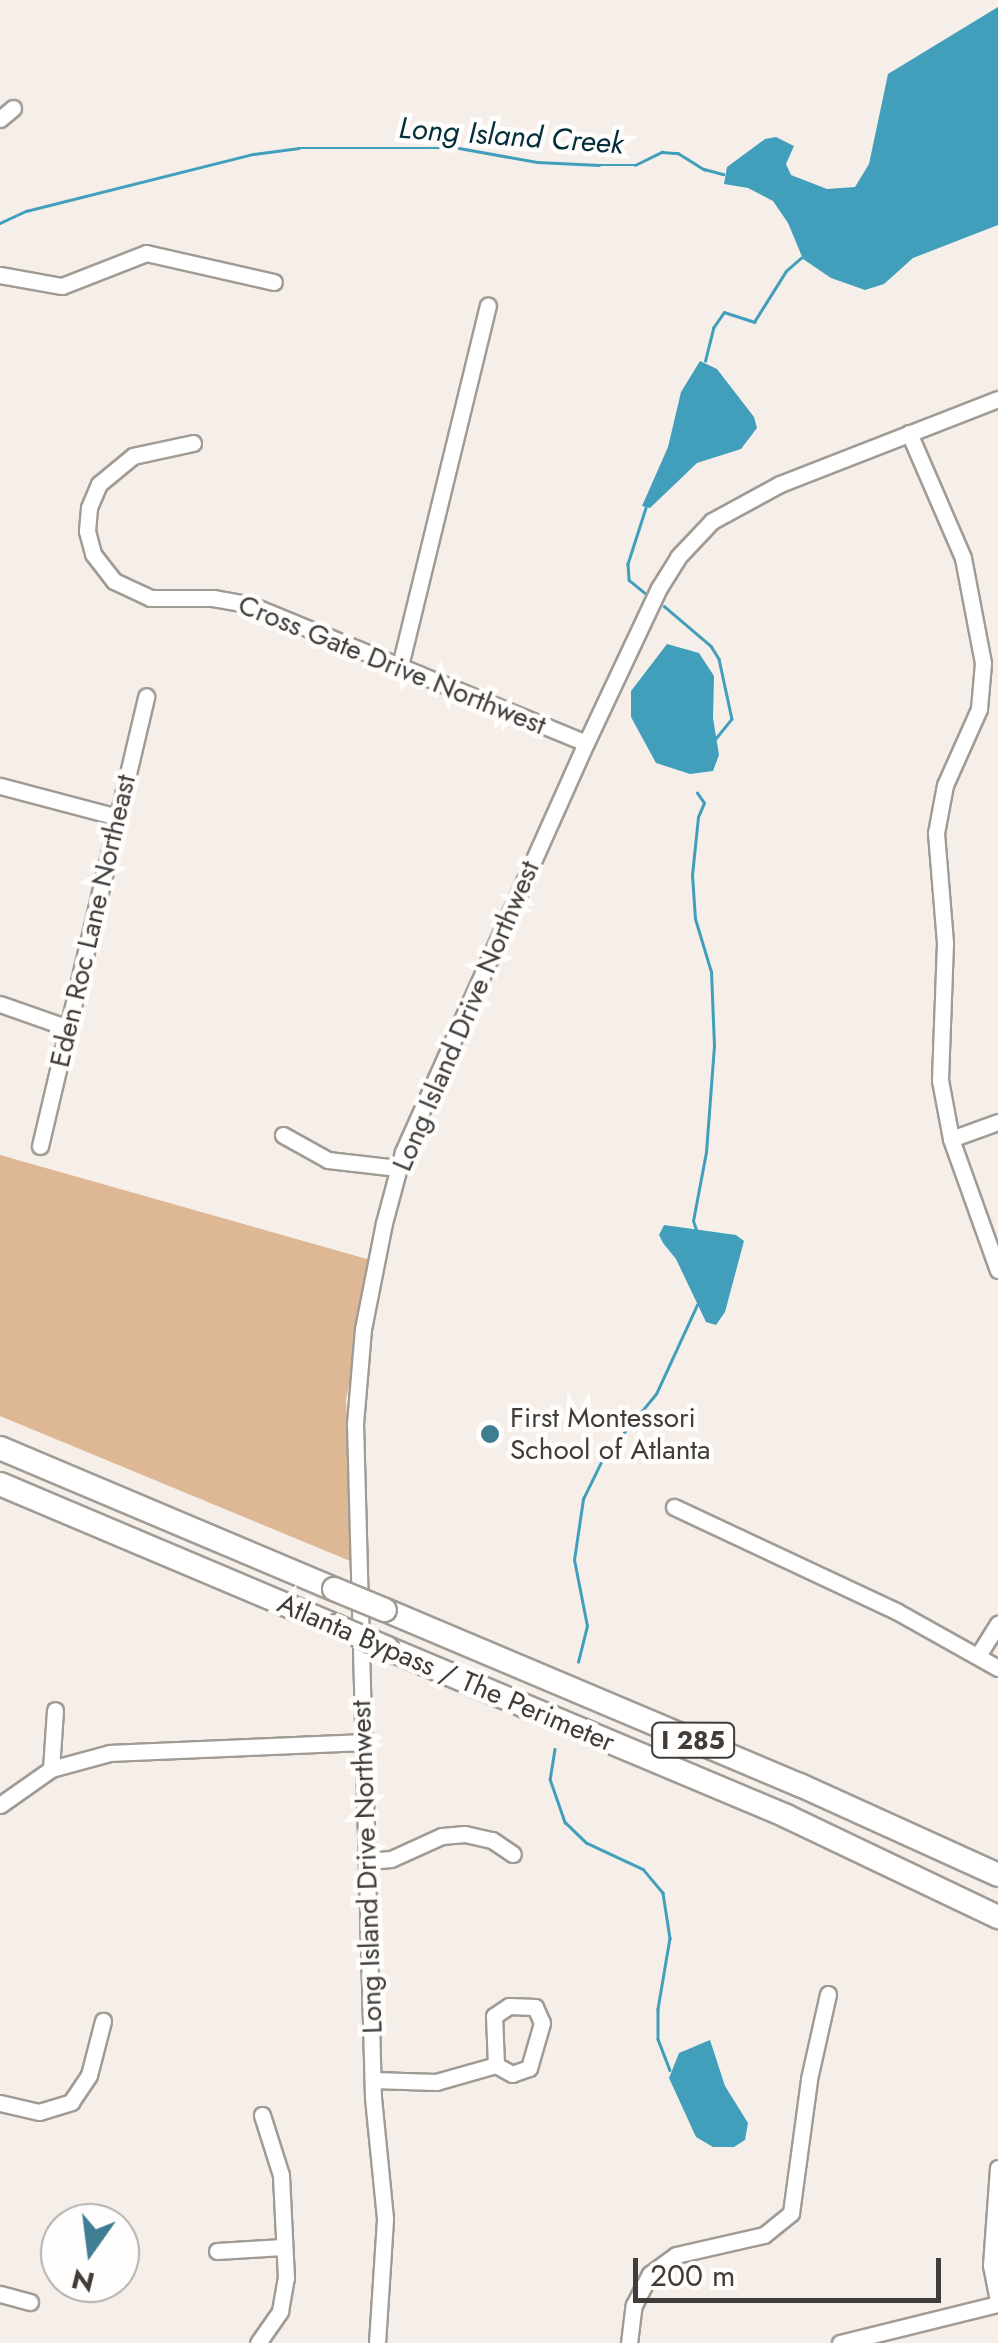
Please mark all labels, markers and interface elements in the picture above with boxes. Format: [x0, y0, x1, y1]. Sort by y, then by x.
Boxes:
water label: Long Island Creek [397, 110, 625, 162]
street label: Cross Gate Drive Northwest [233, 588, 551, 742]
street label: Eden Roc Lane Northeast [43, 771, 143, 1071]
street label: Long Island Drive Northwest [385, 856, 547, 1176]
place label: First Montessori School of Atlanta [510, 1401, 711, 1467]
marker: First Montessori School of Atlanta [479, 1423, 501, 1445]
street label: Atlanta Bypass / The Perimeter [272, 1587, 620, 1759]
street label: Long Island Drive Northwest [344, 1700, 390, 2034]
road number: I 285 [650, 1720, 736, 1760]
north arrow [40, 2203, 140, 2303]
scale bar [638, 2238, 946, 2300]
text: 200 m [650, 2254, 735, 2297]
text: N [67, 2258, 99, 2303]

